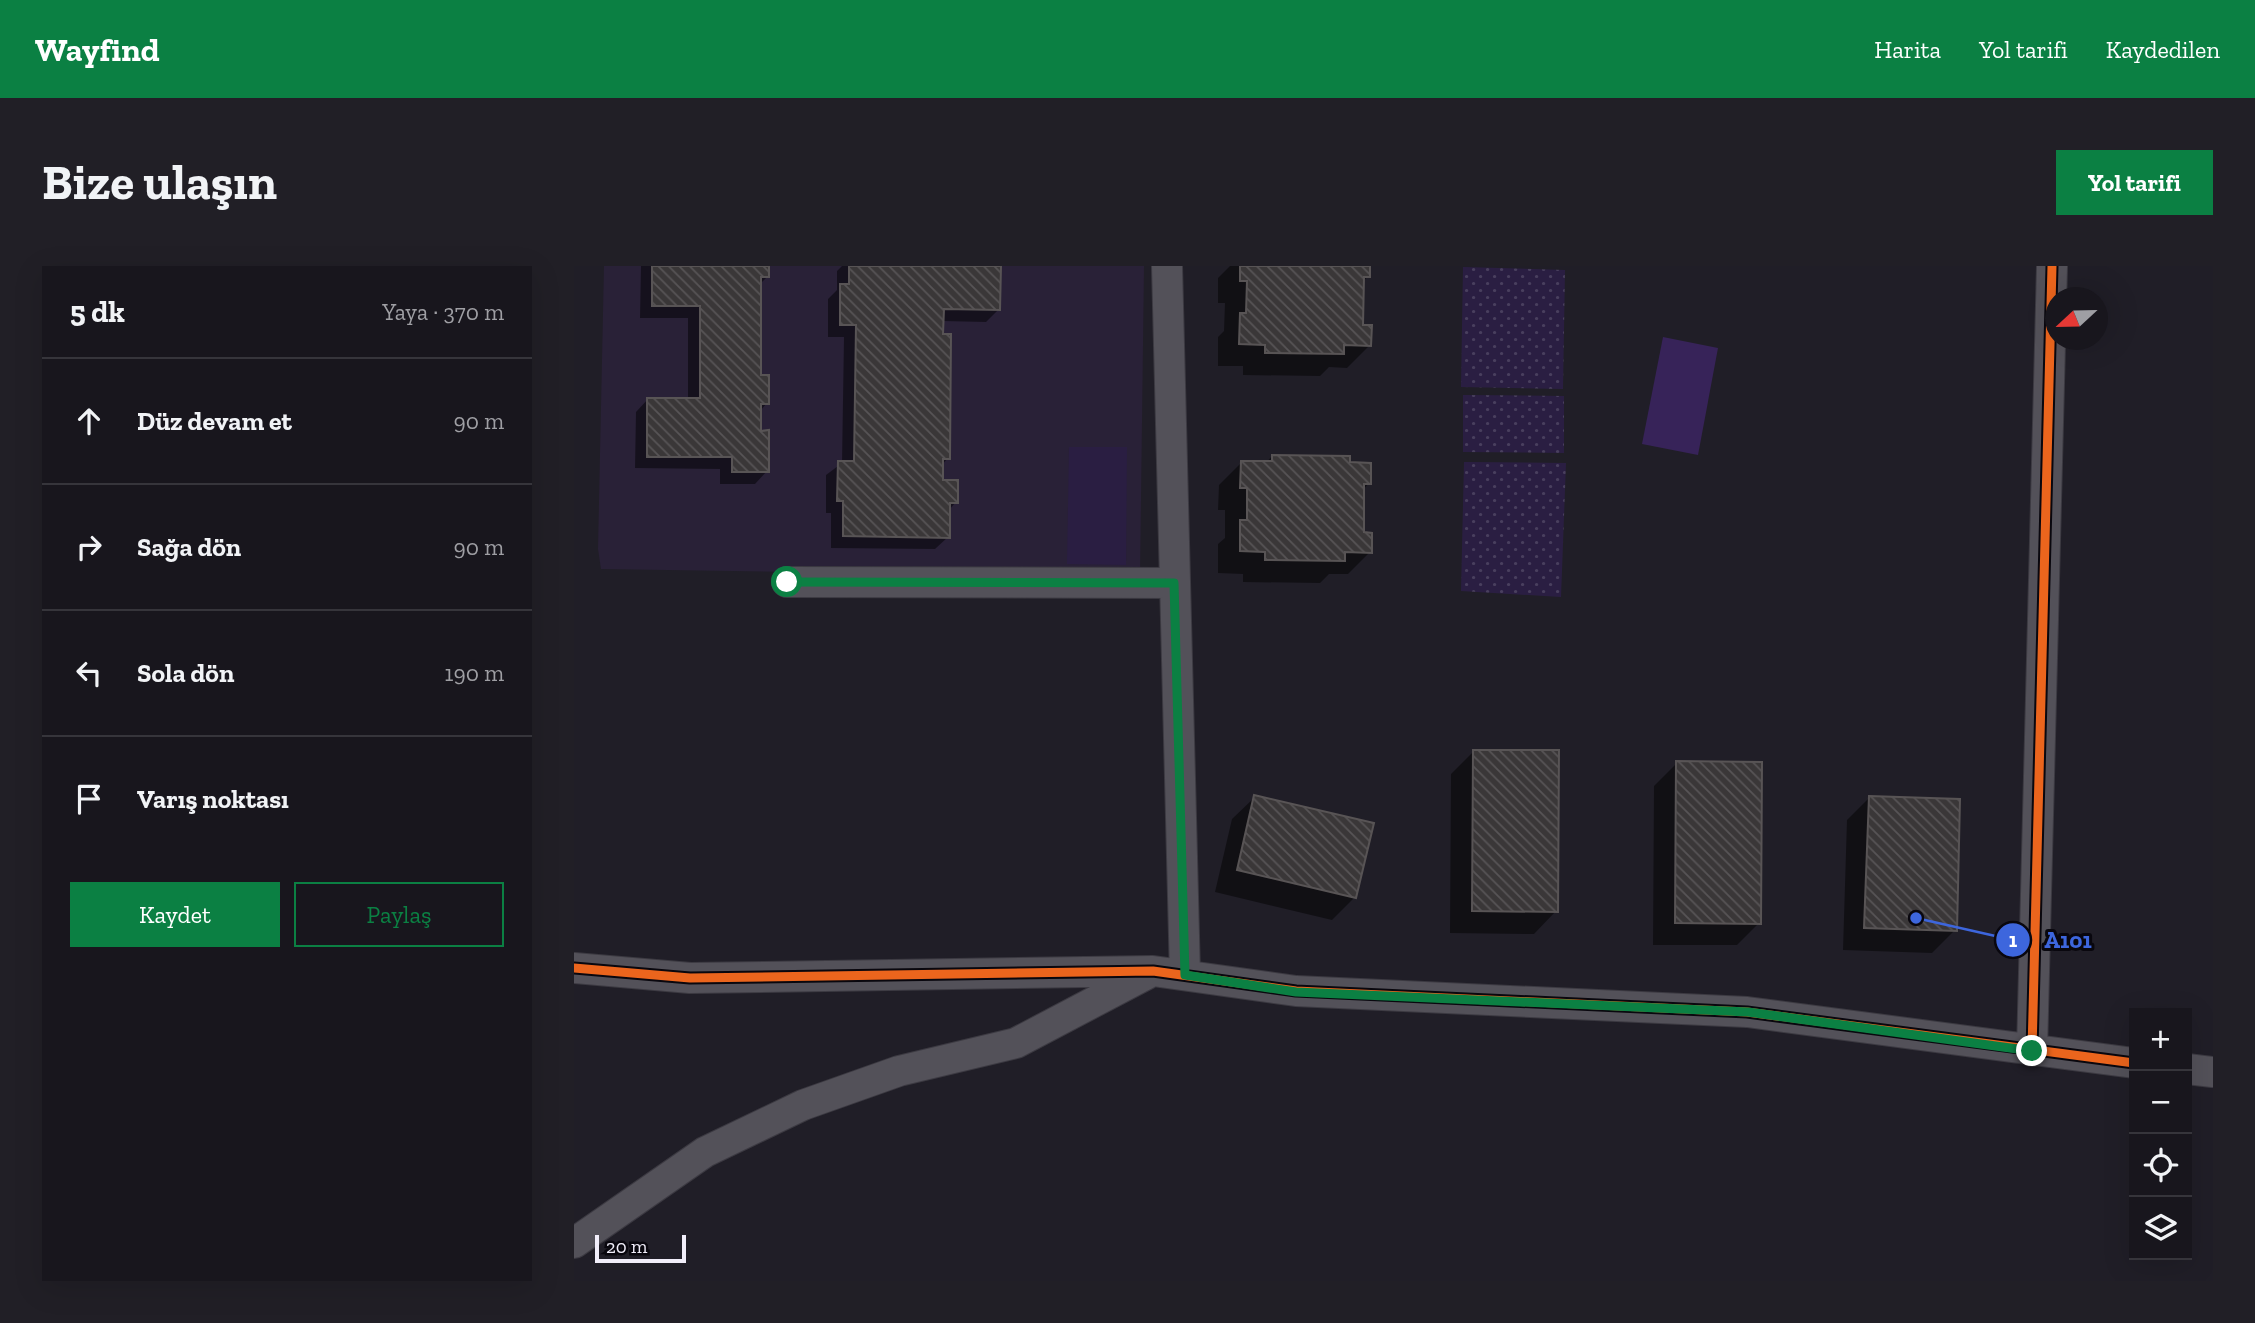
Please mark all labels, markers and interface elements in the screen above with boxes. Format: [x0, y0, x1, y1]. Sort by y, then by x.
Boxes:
text: Wayfind [35, 30, 160, 69]
text: Harita [1874, 35, 1941, 64]
text: Yol tarifi [1979, 35, 2068, 64]
text: Kaydedilen [2106, 35, 2220, 64]
button: Yol tarifi [2056, 150, 2213, 215]
text: Bize ulaşın [42, 153, 277, 212]
north arrow [2045, 287, 2108, 350]
text: 5 dk [70, 294, 125, 330]
text: Yaya · 370 m [382, 298, 504, 326]
icon: ahead [70, 402, 108, 440]
text: Düz devam et [137, 405, 292, 437]
text: 90 m [453, 407, 504, 435]
icon: right [70, 528, 108, 566]
text: Sağa dön [137, 531, 241, 563]
text: 90 m [453, 533, 504, 561]
route start [771, 566, 802, 597]
icon: left [70, 654, 108, 692]
text: Sola dön [137, 657, 234, 689]
text: 190 m [445, 659, 504, 687]
icon: arrive [70, 780, 108, 818]
text: Varış noktası [137, 783, 289, 815]
button: Kaydet [70, 882, 280, 947]
button: Paylaş [294, 882, 504, 947]
callout: A101 [1995, 918, 2106, 962]
text: A101 [2044, 926, 2092, 954]
text: 1 [2009, 927, 2018, 952]
map controls [2129, 1008, 2192, 1260]
button: + [2129, 1008, 2192, 1071]
route end [2016, 1035, 2047, 1066]
button: − [2129, 1071, 2192, 1134]
button: locate [2129, 1134, 2192, 1197]
button: layers [2129, 1197, 2192, 1260]
scale bar [595, 1232, 686, 1264]
text: 20 m [606, 1235, 647, 1258]

